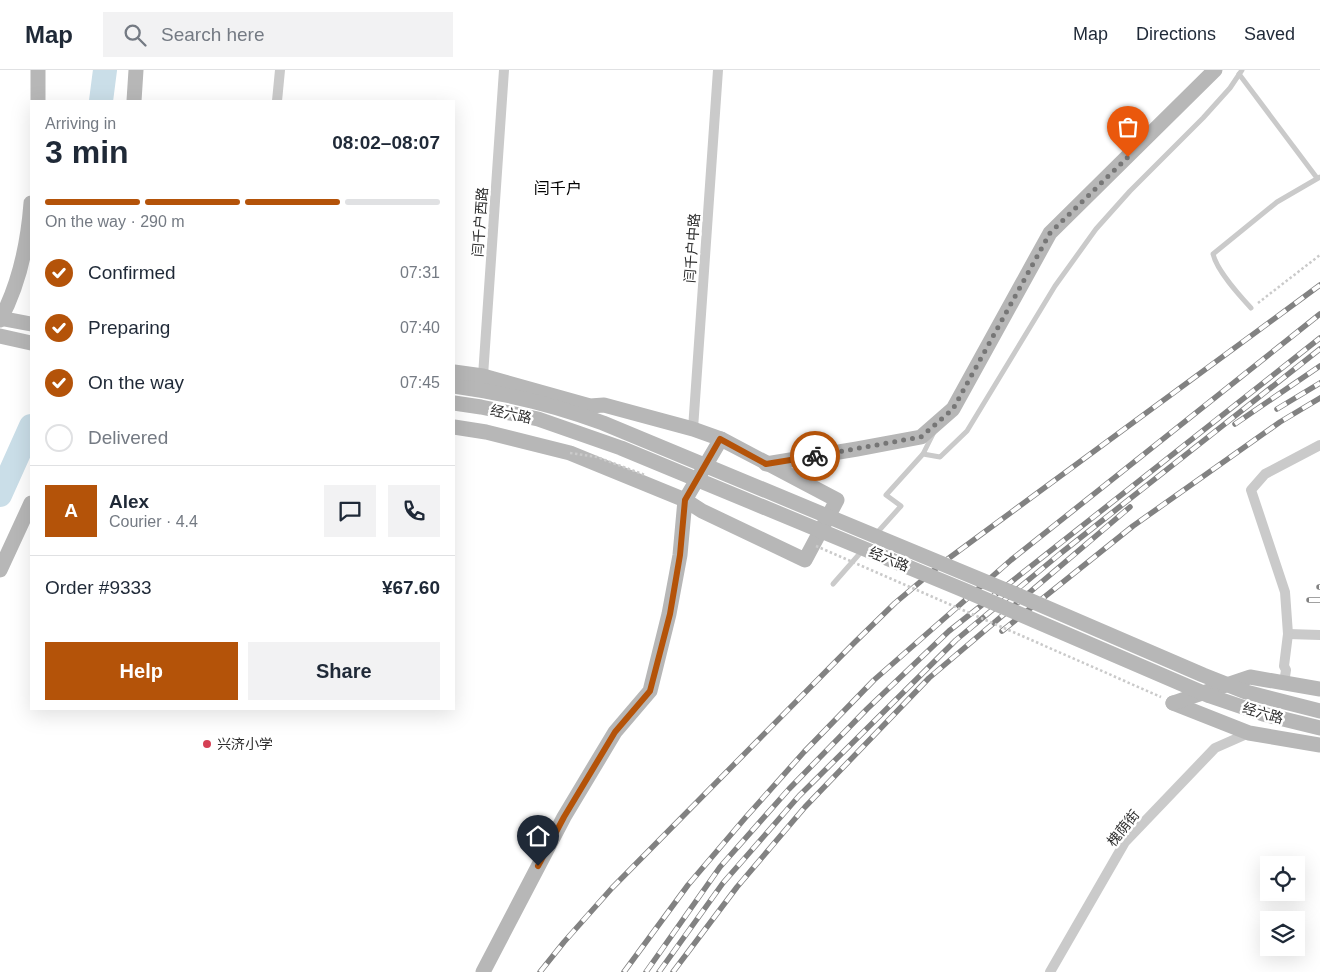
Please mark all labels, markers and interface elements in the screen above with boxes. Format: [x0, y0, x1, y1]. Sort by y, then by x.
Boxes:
search box [103, 12, 453, 57]
text: Map [25, 21, 73, 48]
icon: search [121, 21, 149, 49]
text: Search here [161, 24, 265, 45]
text: Map [1073, 24, 1108, 44]
text: Directions [1136, 24, 1216, 44]
text: Saved [1244, 24, 1295, 44]
pin [1107, 106, 1149, 157]
icon: bag [1114, 113, 1142, 141]
text: Arriving in [45, 115, 116, 132]
text: 08:02–08:07 [332, 132, 440, 153]
text: 3 min [45, 134, 129, 170]
district label: 闫千户 [534, 180, 582, 197]
street label: 闫千户西路 [470, 187, 490, 257]
text: On the way · 290 m [45, 213, 185, 230]
street label: 闫千户中路 [682, 213, 702, 283]
icon: check [45, 259, 73, 287]
text: Confirmed [88, 262, 176, 283]
text: 07:31 [400, 264, 440, 281]
icon: check [45, 314, 73, 342]
text: Preparing [88, 317, 170, 338]
text: 07:40 [400, 319, 440, 336]
icon: check [45, 369, 73, 397]
text: On the way [88, 372, 184, 393]
text: 07:45 [400, 374, 440, 391]
street label: 经六路 [489, 402, 533, 426]
text: Delivered [88, 427, 168, 448]
courier [790, 431, 840, 481]
icon: bike [801, 442, 829, 470]
button: chat [324, 485, 376, 537]
button: phone [388, 485, 440, 537]
text: Alex [109, 491, 149, 512]
text: A [64, 500, 78, 521]
text: Courier · 4.4 [109, 513, 198, 530]
street label: 经六路 [867, 544, 911, 574]
text: Order #9333 [45, 577, 152, 598]
text: ¥67.60 [382, 577, 440, 598]
button: Help [45, 642, 238, 700]
button: Share [248, 642, 440, 700]
street label: 经六路 [1241, 700, 1285, 726]
place label: 兴济小学 [217, 736, 273, 752]
marker: 兴济小学 [201, 738, 213, 750]
street label: 槐荫街 [1104, 807, 1142, 849]
pin [517, 815, 559, 866]
icon: home [524, 822, 552, 850]
map controls [1260, 856, 1305, 956]
button: locate [1260, 856, 1305, 901]
button: layers [1260, 911, 1305, 956]

